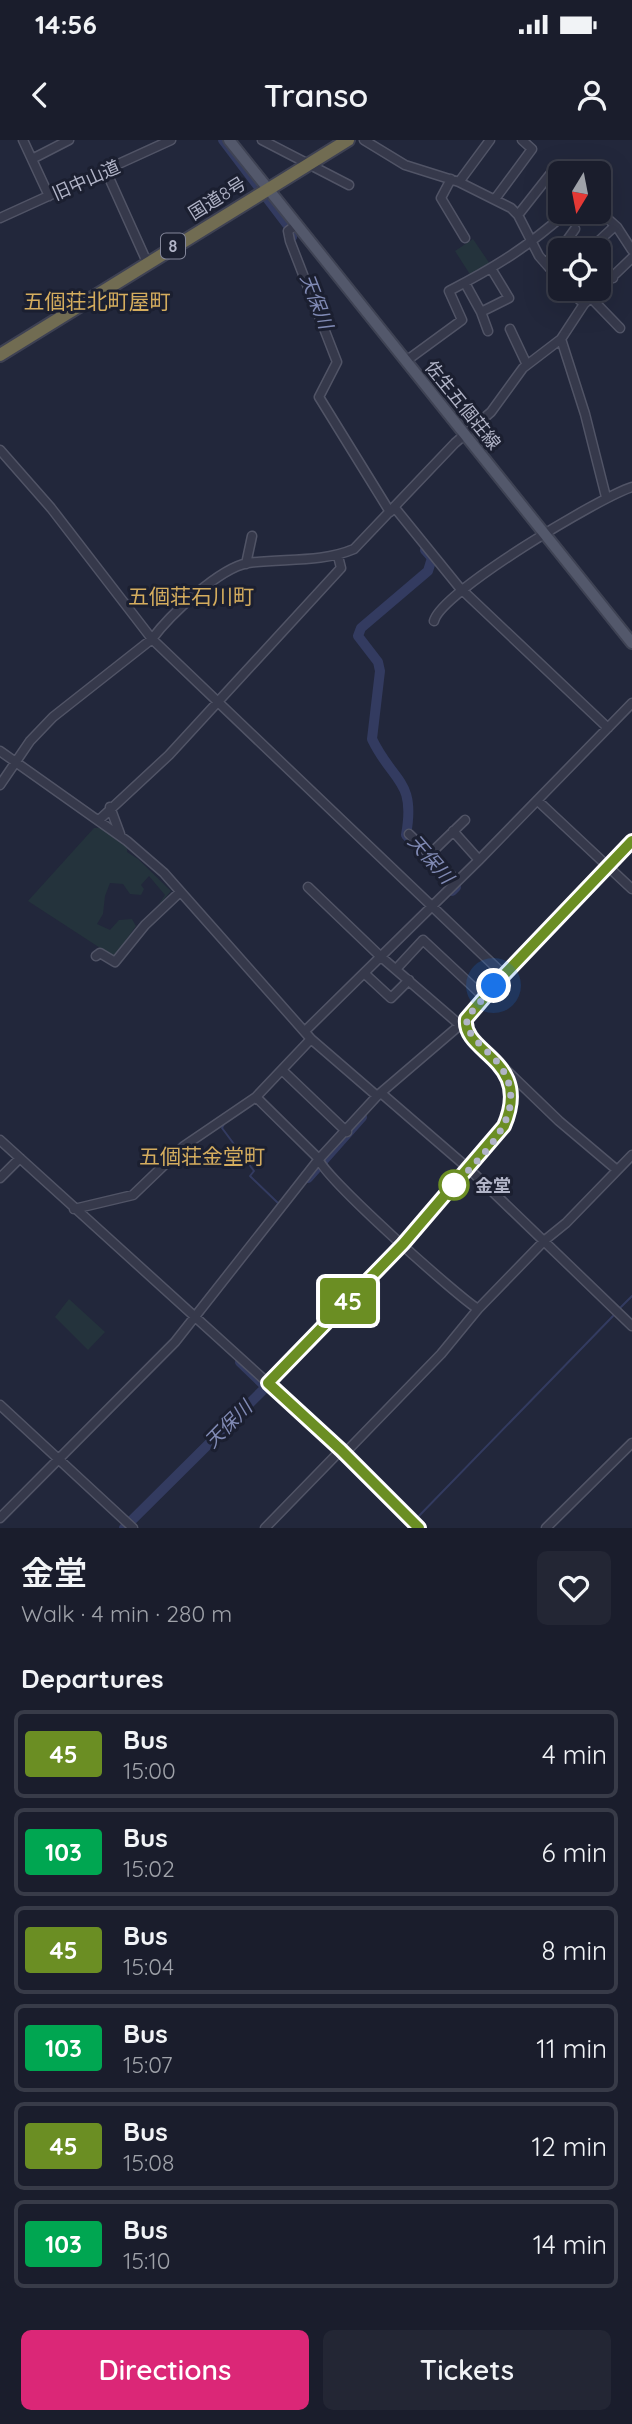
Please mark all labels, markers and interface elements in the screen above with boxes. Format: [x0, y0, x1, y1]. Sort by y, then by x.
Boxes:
text: 14:56 [35, 8, 97, 41]
text: Transo [264, 75, 368, 115]
icon: back [21, 76, 59, 114]
icon: person [573, 76, 611, 114]
street label: 旧中山道 [48, 155, 124, 205]
north arrow [548, 161, 611, 224]
map controls [548, 161, 611, 301]
street label: 国道8号 [184, 171, 250, 225]
road number: 8 [161, 234, 185, 258]
button: locate [548, 238, 611, 301]
water label: 天保川 [296, 270, 339, 334]
district label: 五個荘北町屋町 [24, 288, 171, 314]
street label: 佐生五個荘線 [420, 356, 506, 454]
district label: 五個荘石川町 [128, 583, 254, 609]
water label: 天保川 [403, 830, 460, 890]
your location [476, 968, 511, 1003]
district label: 五個荘金堂町 [139, 1143, 265, 1169]
marker: 金堂 [439, 1170, 469, 1200]
place label: 金堂 [475, 1174, 511, 1197]
line badge: 45 [316, 1278, 380, 1324]
text: 45 [334, 1286, 362, 1316]
water label: 天保川 [199, 1394, 258, 1453]
button: heart [537, 1551, 611, 1625]
text: 金堂 [21, 1552, 87, 1593]
text: Walk · 4 min · 280 m [21, 1599, 232, 1628]
text: Departures [21, 1662, 164, 1695]
text: Bus [123, 1723, 168, 1756]
text: 4 min [542, 1738, 607, 1771]
text: 45 [50, 1739, 77, 1769]
text: 15:00 [123, 1756, 176, 1785]
text: Bus [123, 1821, 168, 1854]
text: 6 min [542, 1836, 607, 1869]
text: 103 [45, 1837, 82, 1867]
text: 15:02 [123, 1854, 175, 1883]
text: Bus [123, 1919, 168, 1952]
text: 8 min [542, 1934, 607, 1967]
text: 45 [50, 1935, 77, 1965]
text: 15:04 [123, 1952, 174, 1981]
text: Bus [123, 2017, 168, 2050]
text: 11 min [536, 2032, 607, 2065]
text: 103 [45, 2033, 82, 2063]
text: 15:07 [123, 2050, 173, 2079]
text: Bus [123, 2115, 168, 2148]
text: 12 min [532, 2130, 607, 2163]
text: 45 [50, 2131, 77, 2161]
text: 15:08 [123, 2148, 174, 2177]
text: Bus [123, 2213, 168, 2246]
text: 14 min [533, 2228, 607, 2261]
text: 103 [45, 2229, 82, 2259]
text: 15:10 [123, 2246, 171, 2275]
button: Directions [21, 2330, 309, 2410]
button: Tickets [323, 2330, 611, 2410]

